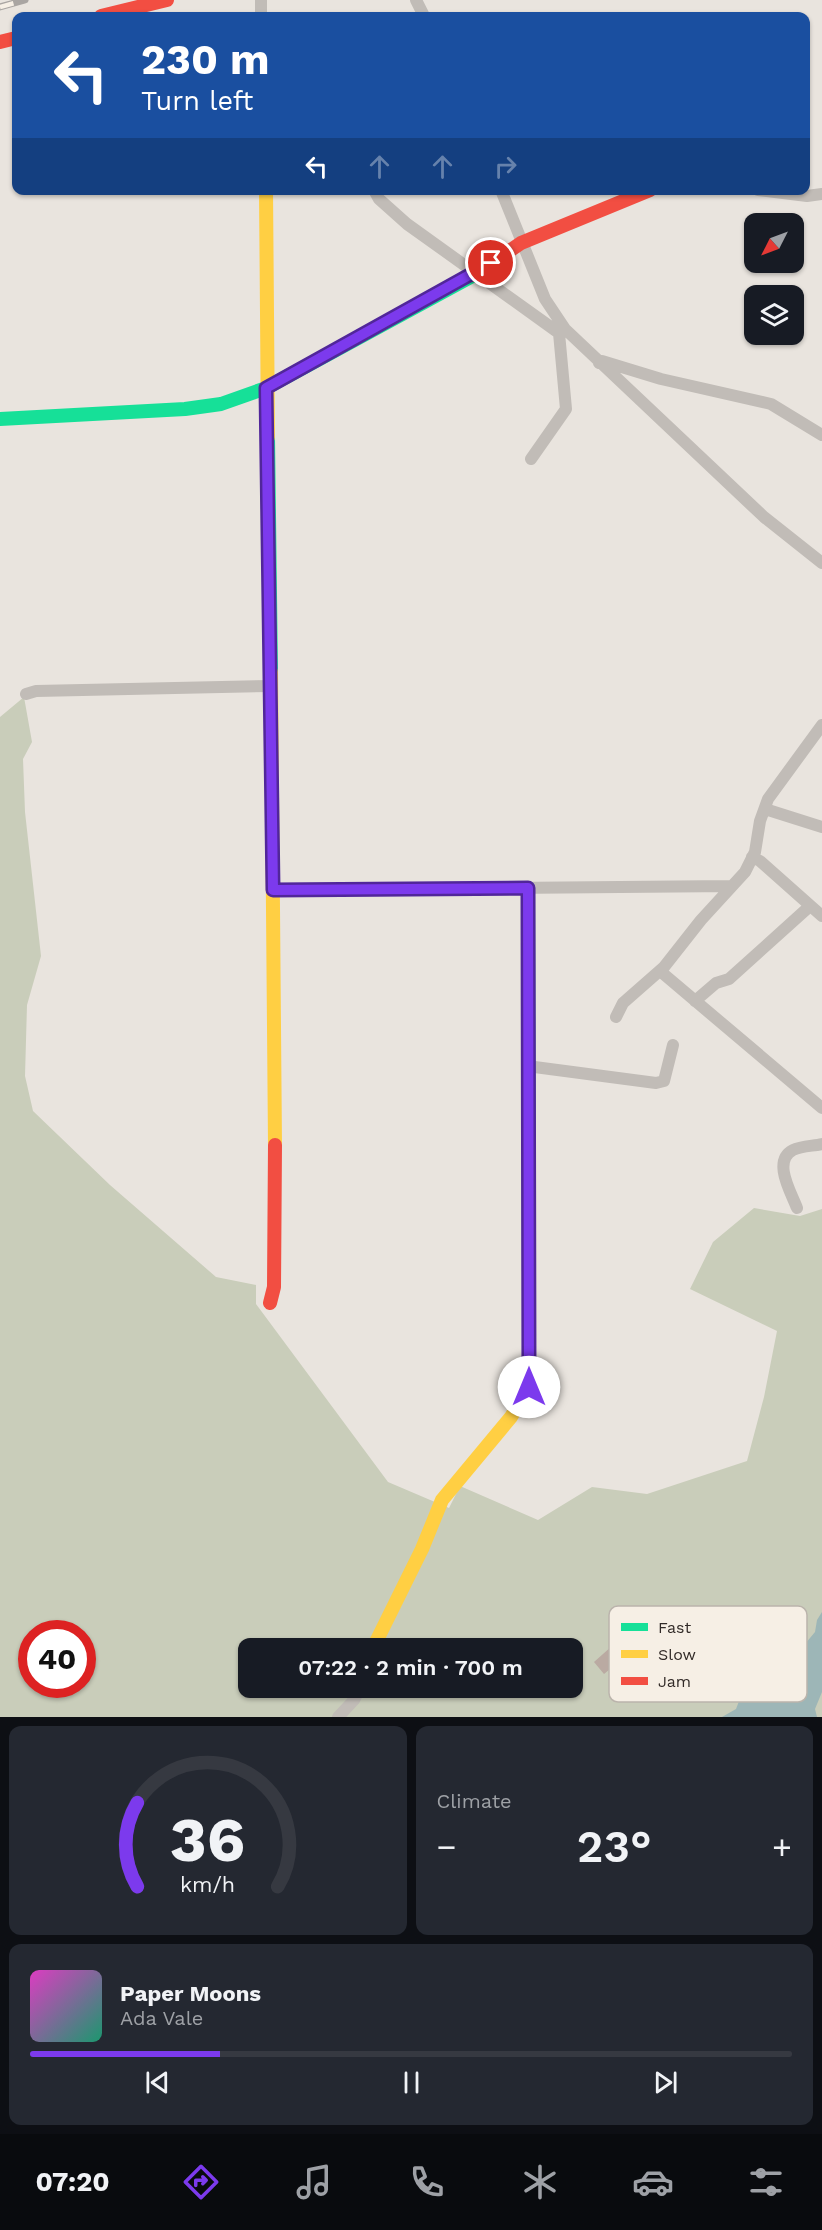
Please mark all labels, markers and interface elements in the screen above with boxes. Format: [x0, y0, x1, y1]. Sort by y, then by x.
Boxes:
text: 230 m [141, 35, 270, 84]
icon: left [42, 36, 120, 114]
text: Turn left [141, 85, 253, 117]
icon: left [300, 150, 333, 183]
icon: ahead [363, 150, 396, 183]
icon: ahead [426, 150, 459, 183]
icon: right [489, 150, 522, 183]
north arrow [744, 213, 804, 273]
map controls [744, 213, 804, 345]
pin [465, 237, 516, 288]
icon: arrive [474, 246, 507, 279]
button: layers [744, 285, 804, 345]
position arrow [497, 1355, 561, 1419]
legend [609, 1606, 807, 1702]
text: Fast [658, 1618, 691, 1637]
speed limit sign: 40 [18, 1620, 96, 1698]
text: Slow [658, 1645, 696, 1664]
text: 07:22 · 2 min · 700 m [298, 1655, 523, 1680]
text: Jam [658, 1672, 691, 1691]
text: Climate [437, 1789, 512, 1813]
text: 36 [170, 1803, 245, 1876]
text: 23° [577, 1820, 652, 1873]
text: − [437, 1827, 456, 1866]
text: + [772, 1827, 792, 1866]
text: km/h [180, 1873, 235, 1898]
text: Paper Moons [120, 1981, 261, 2006]
text: Ada Vale [120, 2006, 203, 2030]
icon: previous [141, 2066, 174, 2099]
icon: pause [395, 2066, 428, 2099]
icon: next [649, 2066, 682, 2099]
icon: directions [180, 2161, 222, 2203]
icon: music [293, 2161, 335, 2203]
icon: phone [406, 2161, 448, 2203]
icon: climate [519, 2161, 561, 2203]
icon: car [632, 2161, 674, 2203]
icon: filters [745, 2161, 787, 2203]
text: 07:20 [35, 2166, 110, 2198]

